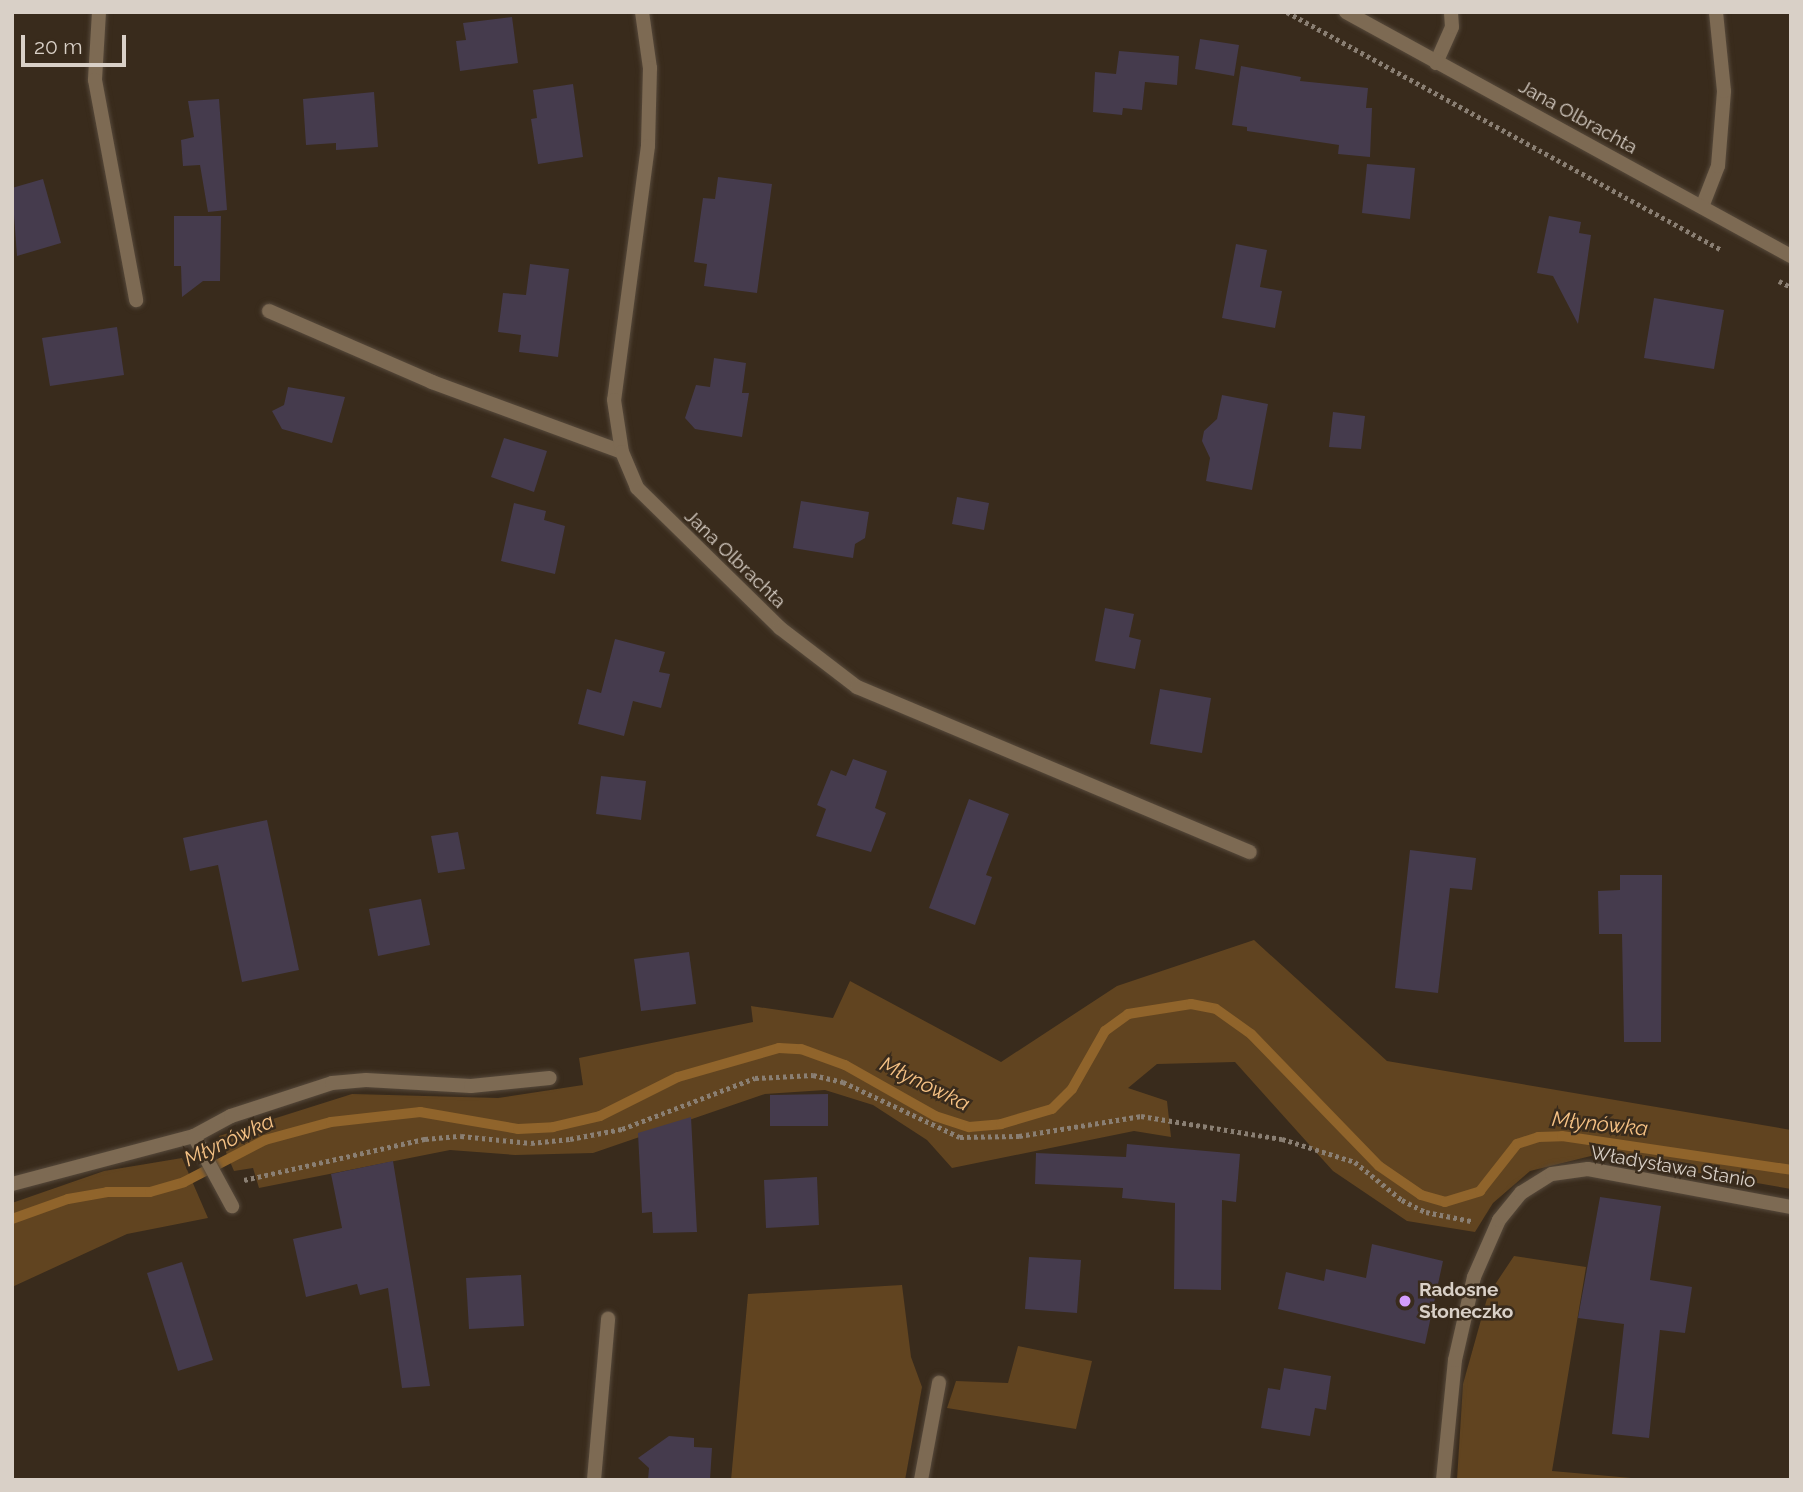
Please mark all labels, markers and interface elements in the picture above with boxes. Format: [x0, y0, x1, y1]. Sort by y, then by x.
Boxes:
scale bar [24, 21, 130, 65]
text: 20 m [34, 34, 82, 59]
street label: Jana Olbrachta [1515, 75, 1641, 159]
street label: Jana Olbrachta [680, 505, 790, 613]
water label: Młynówka [876, 1052, 974, 1116]
water label: Młynówka [1551, 1106, 1649, 1142]
water label: Młynówka [180, 1108, 278, 1172]
street label: Władysława Stanio [1589, 1141, 1757, 1193]
place label: Radosne Słoneczko [1419, 1279, 1513, 1323]
marker: Radosne Słoneczko [1397, 1293, 1413, 1309]

